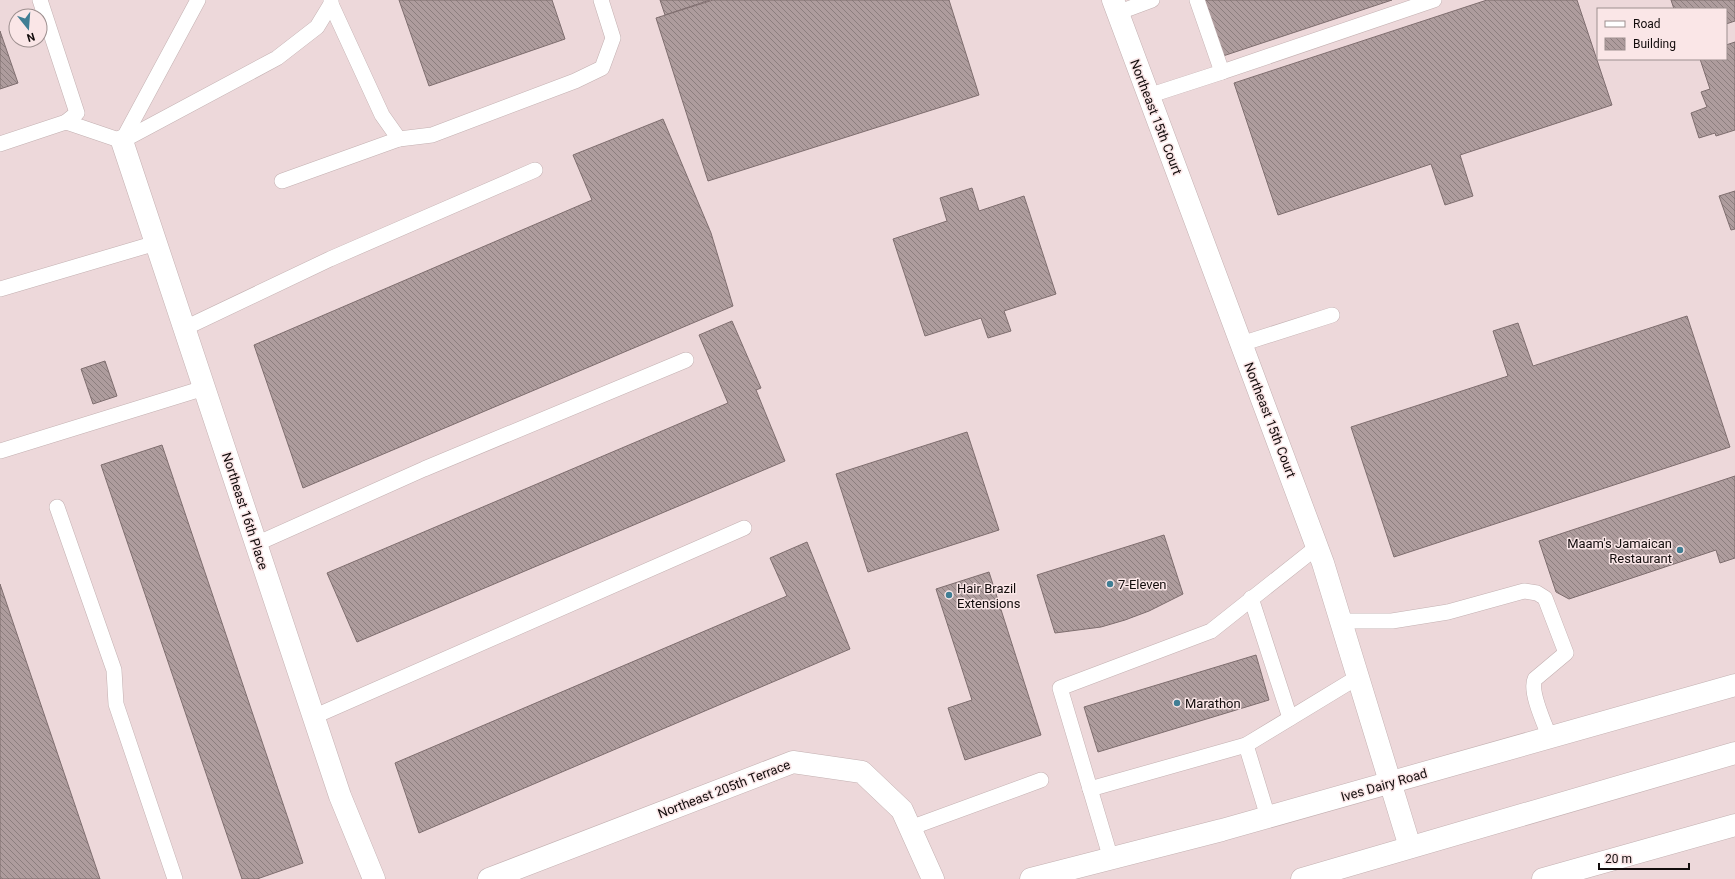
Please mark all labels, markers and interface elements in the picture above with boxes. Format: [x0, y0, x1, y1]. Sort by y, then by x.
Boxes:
north arrow [8, 8, 48, 48]
legend [1597, 8, 1727, 60]
text: Road [1633, 17, 1661, 31]
text: N [25, 30, 36, 45]
text: Building [1633, 37, 1676, 51]
street label: Northeast 15th Court [1127, 57, 1185, 177]
street label: Northeast 15th Court [1241, 360, 1299, 480]
street label: Northeast 16th Place [219, 450, 271, 572]
place label: Maam's Jamaican Restaurant [1567, 536, 1672, 566]
marker: Maam's Jamaican Restaurant [1675, 545, 1685, 555]
place label: 7-Eleven [1118, 577, 1167, 592]
marker: 7-Eleven [1105, 579, 1115, 589]
place label: Hair Brazil Extensions [957, 581, 1021, 611]
marker: Hair Brazil Extensions [944, 590, 954, 600]
place label: Marathon [1185, 696, 1241, 711]
marker: Marathon [1172, 698, 1182, 708]
street label: Northeast 205th Terrace [656, 757, 792, 821]
street label: Ives Dairy Road [1339, 766, 1429, 804]
scale bar [1599, 845, 1689, 871]
text: 20 m [1605, 852, 1632, 866]

